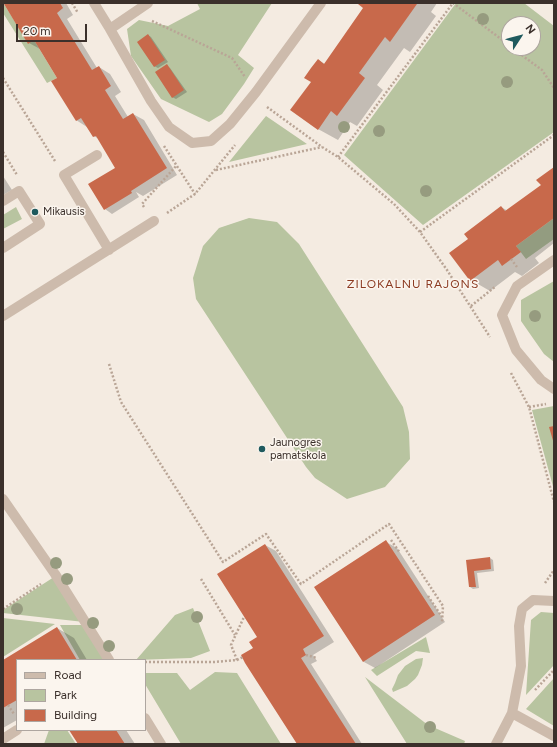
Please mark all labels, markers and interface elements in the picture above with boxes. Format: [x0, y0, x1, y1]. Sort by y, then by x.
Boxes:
scale bar [18, 16, 89, 42]
north arrow [501, 16, 541, 56]
text: N [523, 22, 538, 36]
text: 20 m [23, 24, 51, 38]
place label: Mikausis [43, 205, 85, 219]
marker: Mikausis [30, 207, 40, 217]
district label: ZILOKALNU RAJONS [347, 277, 479, 291]
place label: Jaunogres pamatskola [270, 436, 326, 462]
marker: Jaunogres pamatskola [257, 444, 267, 454]
legend [16, 659, 146, 731]
text: Road [54, 668, 82, 682]
text: Park [54, 688, 77, 702]
text: Building [54, 708, 97, 722]

